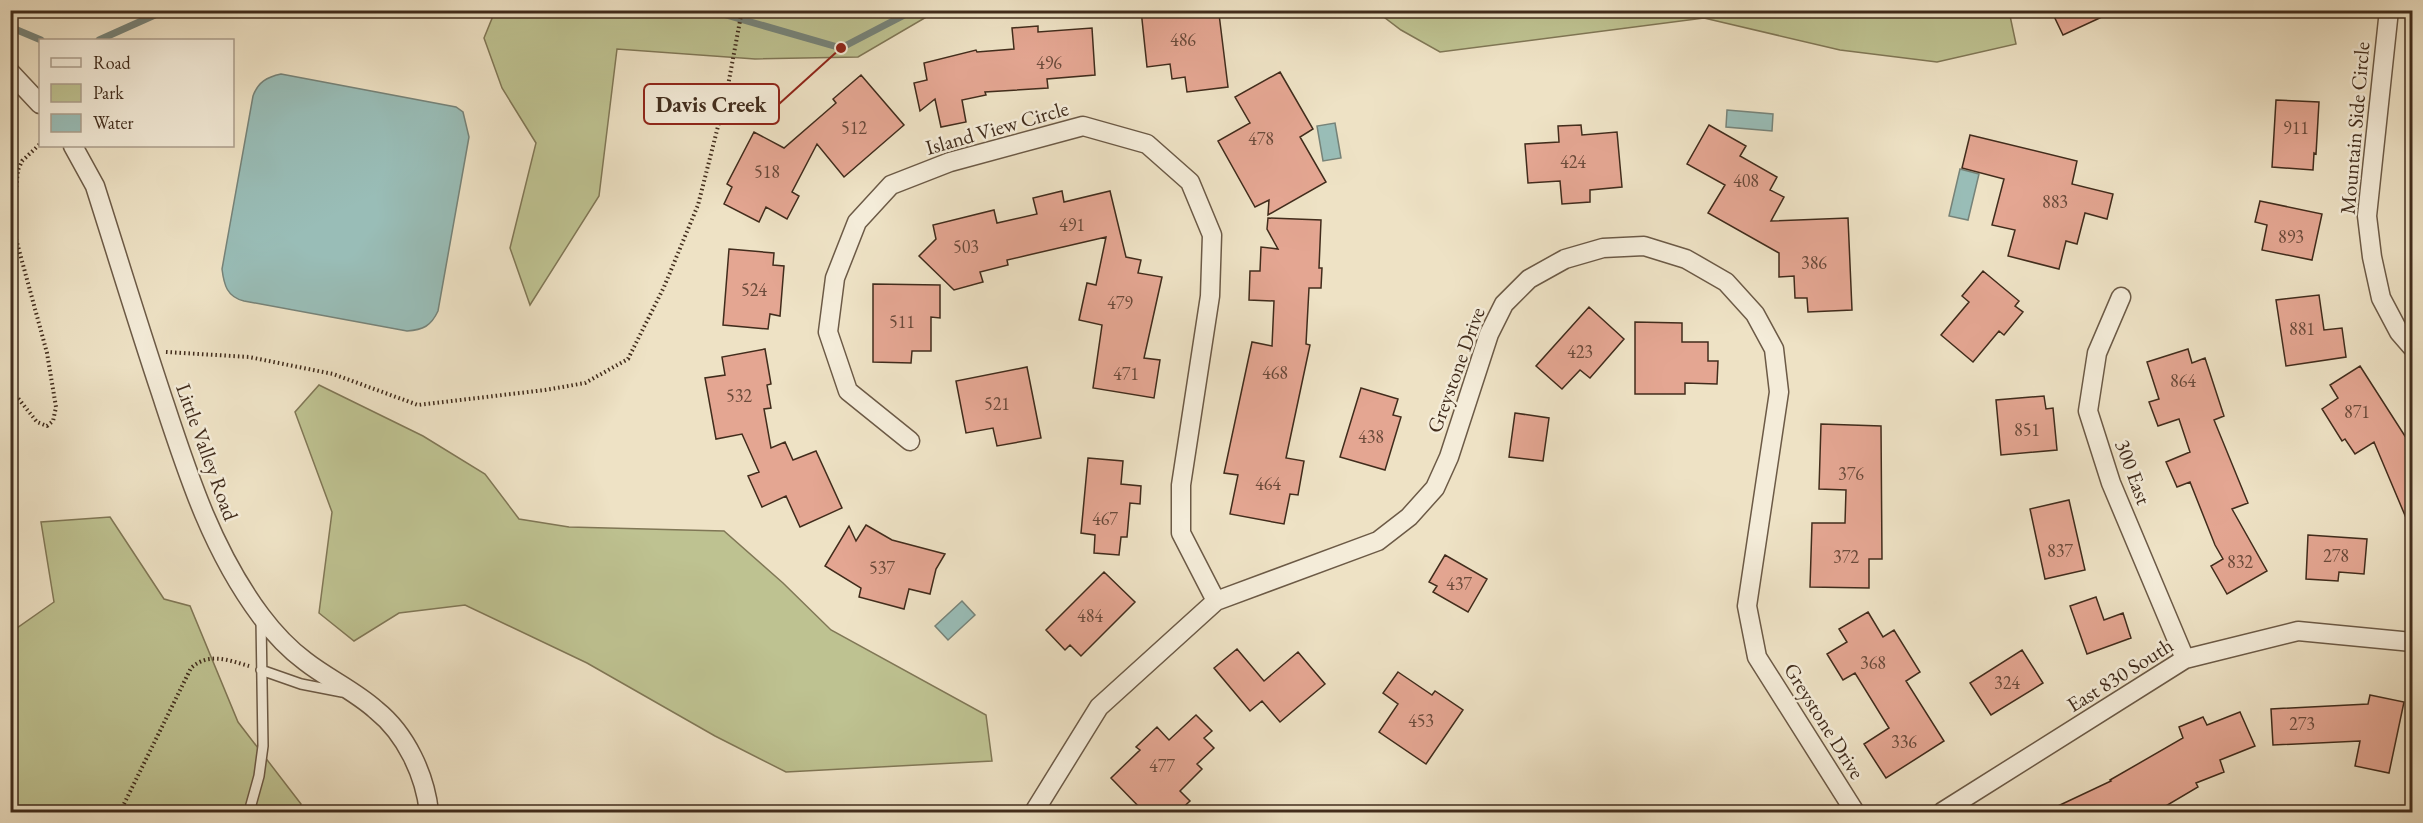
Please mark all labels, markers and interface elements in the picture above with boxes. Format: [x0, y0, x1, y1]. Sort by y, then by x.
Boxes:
house number: 486 [1170, 28, 1196, 51]
legend [39, 39, 234, 147]
street label: Mountain Side Circle [2334, 40, 2375, 215]
text: Road [93, 51, 132, 74]
house number: 496 [1036, 51, 1062, 74]
text: Park [93, 81, 124, 104]
callout: Davis Creek [644, 84, 779, 124]
text: Davis Creek [656, 90, 767, 119]
street label: Island View Circle [922, 94, 1072, 161]
text: Water [93, 111, 134, 134]
house number: 512 [841, 116, 867, 139]
house number: 911 [2283, 116, 2309, 139]
house number: 478 [1248, 127, 1274, 150]
house number: 424 [1560, 150, 1586, 173]
house number: 518 [754, 160, 780, 183]
house number: 408 [1733, 169, 1759, 192]
house number: 883 [2042, 190, 2068, 213]
house number: 491 [1059, 213, 1085, 236]
house number: 893 [2278, 225, 2304, 248]
house number: 503 [953, 235, 979, 258]
house number: 386 [1801, 251, 1827, 274]
house number: 524 [741, 278, 767, 301]
house number: 479 [1107, 291, 1133, 314]
street label: Greystone Drive [1420, 303, 1491, 436]
house number: 511 [889, 310, 915, 333]
house number: 881 [2289, 317, 2315, 340]
house number: 423 [1567, 340, 1593, 363]
house number: 468 [1262, 361, 1288, 384]
house number: 471 [1113, 362, 1139, 385]
house number: 864 [2170, 369, 2196, 392]
street label: Little Valley Road [170, 380, 245, 524]
house number: 532 [726, 384, 752, 407]
house number: 521 [984, 392, 1010, 415]
house number: 871 [2344, 400, 2370, 423]
house number: 851 [2014, 418, 2040, 441]
house number: 438 [1358, 425, 1384, 448]
street label: 300 East [2109, 435, 2158, 509]
house number: 376 [1838, 462, 1864, 485]
house number: 464 [1255, 472, 1281, 495]
house number: 467 [1092, 507, 1118, 530]
house number: 837 [2047, 539, 2073, 562]
house number: 278 [2323, 544, 2349, 567]
house number: 372 [1833, 545, 1859, 568]
house number: 832 [2227, 550, 2253, 573]
house number: 537 [869, 556, 895, 579]
house number: 437 [1446, 572, 1472, 595]
house number: 484 [1077, 604, 1103, 627]
street label: East 830 South [2062, 631, 2178, 718]
house number: 368 [1860, 651, 1886, 674]
street label: Greystone Drive [1778, 658, 1871, 784]
house number: 324 [1994, 671, 2020, 694]
house number: 453 [1408, 709, 1434, 732]
house number: 273 [2289, 712, 2315, 735]
house number: 336 [1891, 730, 1917, 753]
house number: 477 [1149, 754, 1175, 777]

